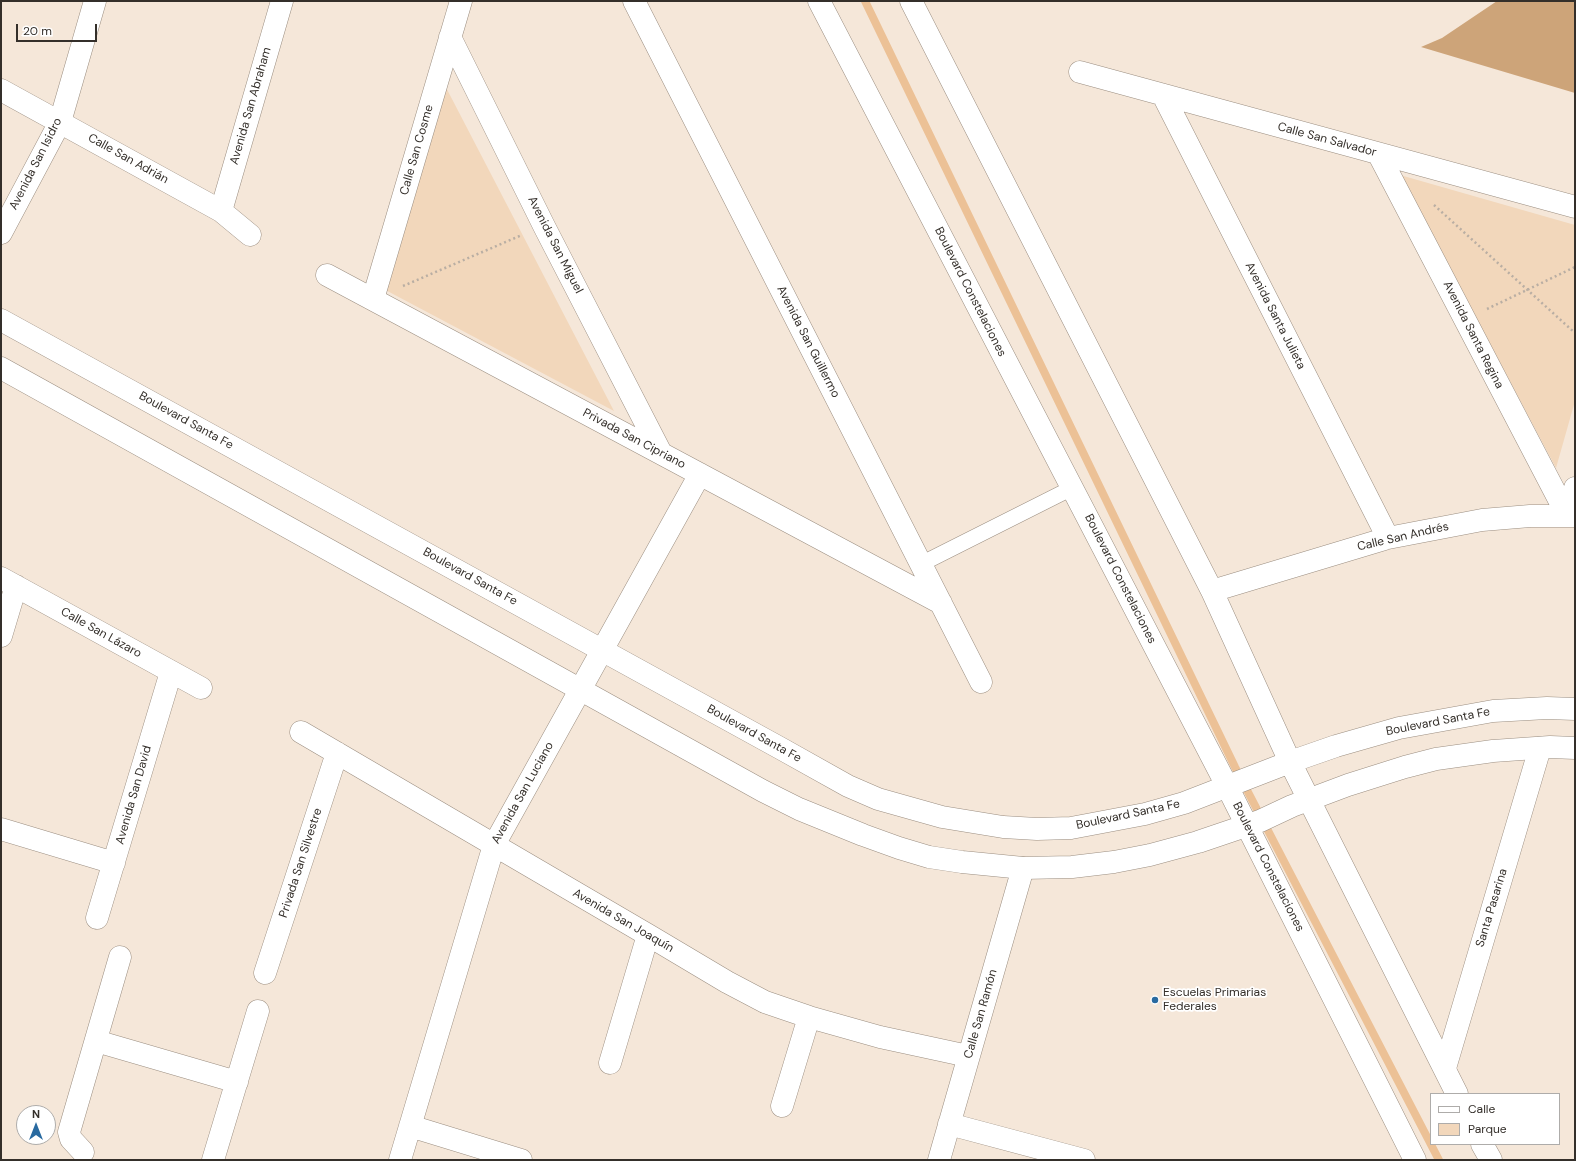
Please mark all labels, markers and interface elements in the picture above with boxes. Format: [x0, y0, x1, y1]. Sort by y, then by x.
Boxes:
scale bar [18, 16, 99, 42]
text: 20 m [23, 23, 52, 39]
street label: Avenida San Abraham [227, 46, 275, 166]
street label: Calle San Cosme [397, 103, 437, 197]
street label: Avenida San Isidro [7, 116, 65, 212]
street label: Calle San Salvador [1276, 120, 1378, 160]
street label: Calle San Adrián [85, 131, 171, 187]
street label: Avenida San Miguel [524, 194, 586, 296]
street label: Boulevard Constelaciones [931, 225, 1009, 359]
street label: Avenida Santa Julieta [1242, 260, 1308, 372]
street label: Avenida Santa Regina [1440, 279, 1506, 391]
street label: Avenida San Guillermo [773, 283, 843, 401]
street label: Boulevard Santa Fe [136, 389, 236, 453]
street label: Privada San Cipriano [580, 406, 688, 472]
street label: Boulevard Constelaciones [1081, 512, 1159, 646]
street label: Calle San Andrés [1356, 519, 1450, 555]
street label: Boulevard Santa Fe [420, 545, 520, 609]
street label: Calle San Lázaro [58, 605, 144, 661]
street label: Boulevard Santa Fe [704, 702, 804, 766]
street label: Boulevard Santa Fe [1385, 705, 1491, 739]
street label: Avenida San Luciano [489, 740, 557, 846]
street label: Avenida San David [113, 744, 155, 846]
street label: Boulevard Santa Fe [1075, 797, 1181, 833]
street label: Boulevard Constelaciones [1229, 800, 1307, 934]
street label: Privada San Silvestre [276, 806, 326, 920]
street label: Santa Pasarina [1473, 867, 1511, 949]
street label: Avenida San Joaquín [570, 886, 676, 956]
street label: Calle San Ramón [961, 968, 1001, 1060]
place label: Escuelas Primarias Federales [1163, 986, 1266, 1014]
marker: Escuelas Primarias Federales [1150, 995, 1160, 1005]
legend [1430, 1093, 1560, 1145]
text: Calle [1468, 1101, 1495, 1117]
north arrow [16, 1105, 56, 1145]
text: N [32, 1107, 40, 1121]
text: Parque [1468, 1121, 1507, 1137]

